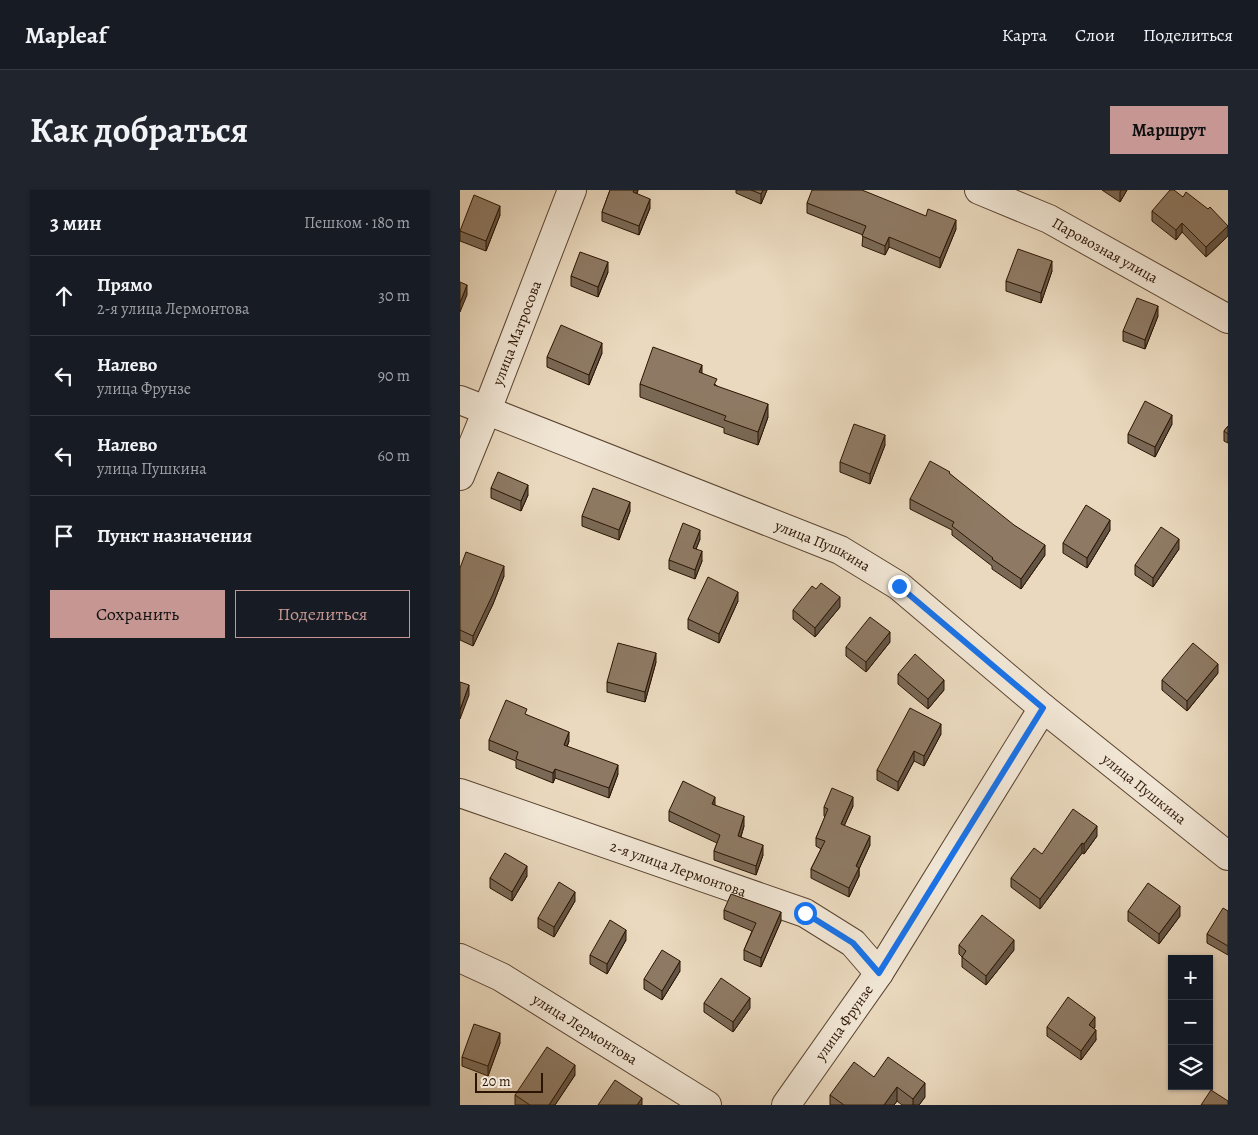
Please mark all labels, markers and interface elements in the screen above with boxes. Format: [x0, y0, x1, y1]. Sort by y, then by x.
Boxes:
text: Mapleaf [25, 19, 107, 51]
text: Карта [1002, 23, 1047, 47]
text: Слои [1075, 23, 1115, 47]
text: Поделиться [1143, 23, 1233, 47]
text: Как добраться [30, 106, 248, 154]
button: Маршрут [1110, 106, 1228, 154]
text: 3 мин [50, 209, 102, 237]
text: Пешком · 180 m [304, 212, 410, 234]
street label: Паровозная улица [1049, 213, 1162, 288]
text: Прямо [97, 272, 152, 298]
street label: улица Матросова [487, 277, 546, 389]
icon: ahead [50, 282, 78, 310]
text: 30 m [378, 285, 410, 307]
text: 2-я улица Лермонтова [97, 298, 249, 320]
text: Налево [97, 352, 157, 378]
icon: left [50, 362, 78, 390]
text: 90 m [378, 365, 410, 387]
text: улица Фрунзе [97, 378, 191, 400]
text: Налево [97, 432, 157, 458]
icon: left [50, 442, 78, 470]
text: 60 m [378, 445, 410, 467]
text: улица Пушкина [97, 458, 207, 480]
street label: улица Пушкина [771, 515, 874, 576]
icon: arrive [50, 522, 78, 550]
text: Пункт назначения [97, 523, 252, 549]
route end [888, 575, 911, 598]
button: Сохранить [50, 590, 225, 638]
button: Поделиться [235, 590, 410, 638]
street label: улица Пушкина [1097, 748, 1191, 829]
street label: 2-я улица Лермонтова [607, 836, 749, 902]
route start [794, 902, 817, 925]
map controls [1168, 955, 1213, 1090]
button: + [1168, 955, 1213, 1000]
street label: улица Фрунзе [810, 980, 878, 1065]
street label: улица Лермонтова [528, 988, 641, 1069]
button: − [1168, 1000, 1213, 1045]
button: layers [1168, 1045, 1213, 1090]
scale bar [475, 1070, 542, 1093]
text: 20 m [482, 1072, 511, 1091]

